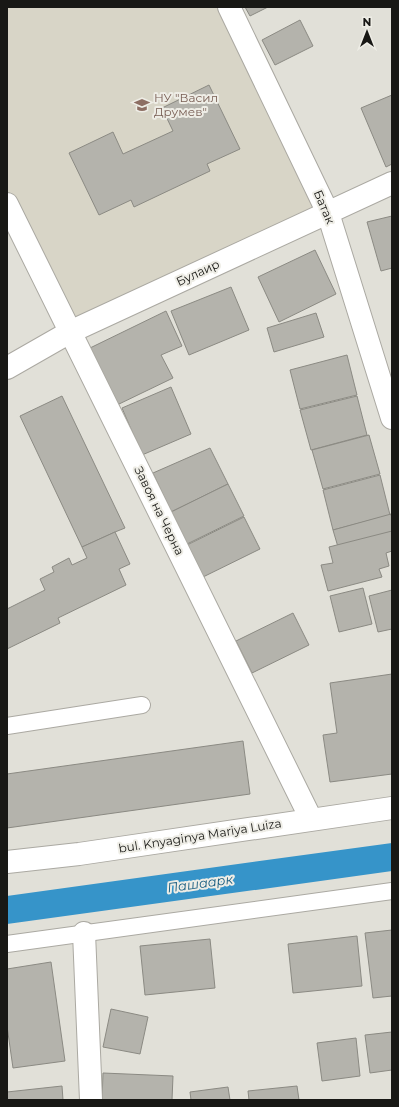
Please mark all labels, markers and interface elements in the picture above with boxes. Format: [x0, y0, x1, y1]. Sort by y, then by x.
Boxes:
north arrow [347, 12, 387, 52]
text: N [363, 15, 371, 29]
place label: НУ "Васил Друмев" [154, 90, 218, 119]
school or university icon: НУ "Васил Друмев" [133, 96, 151, 114]
street label: Батак [311, 188, 338, 226]
street label: Булаир [174, 256, 222, 289]
street label: Завоя на Черна [131, 464, 187, 558]
street label: bul. Knyaginya Mariya Luiza [117, 815, 283, 856]
water label: Пашаарк [166, 870, 234, 896]

